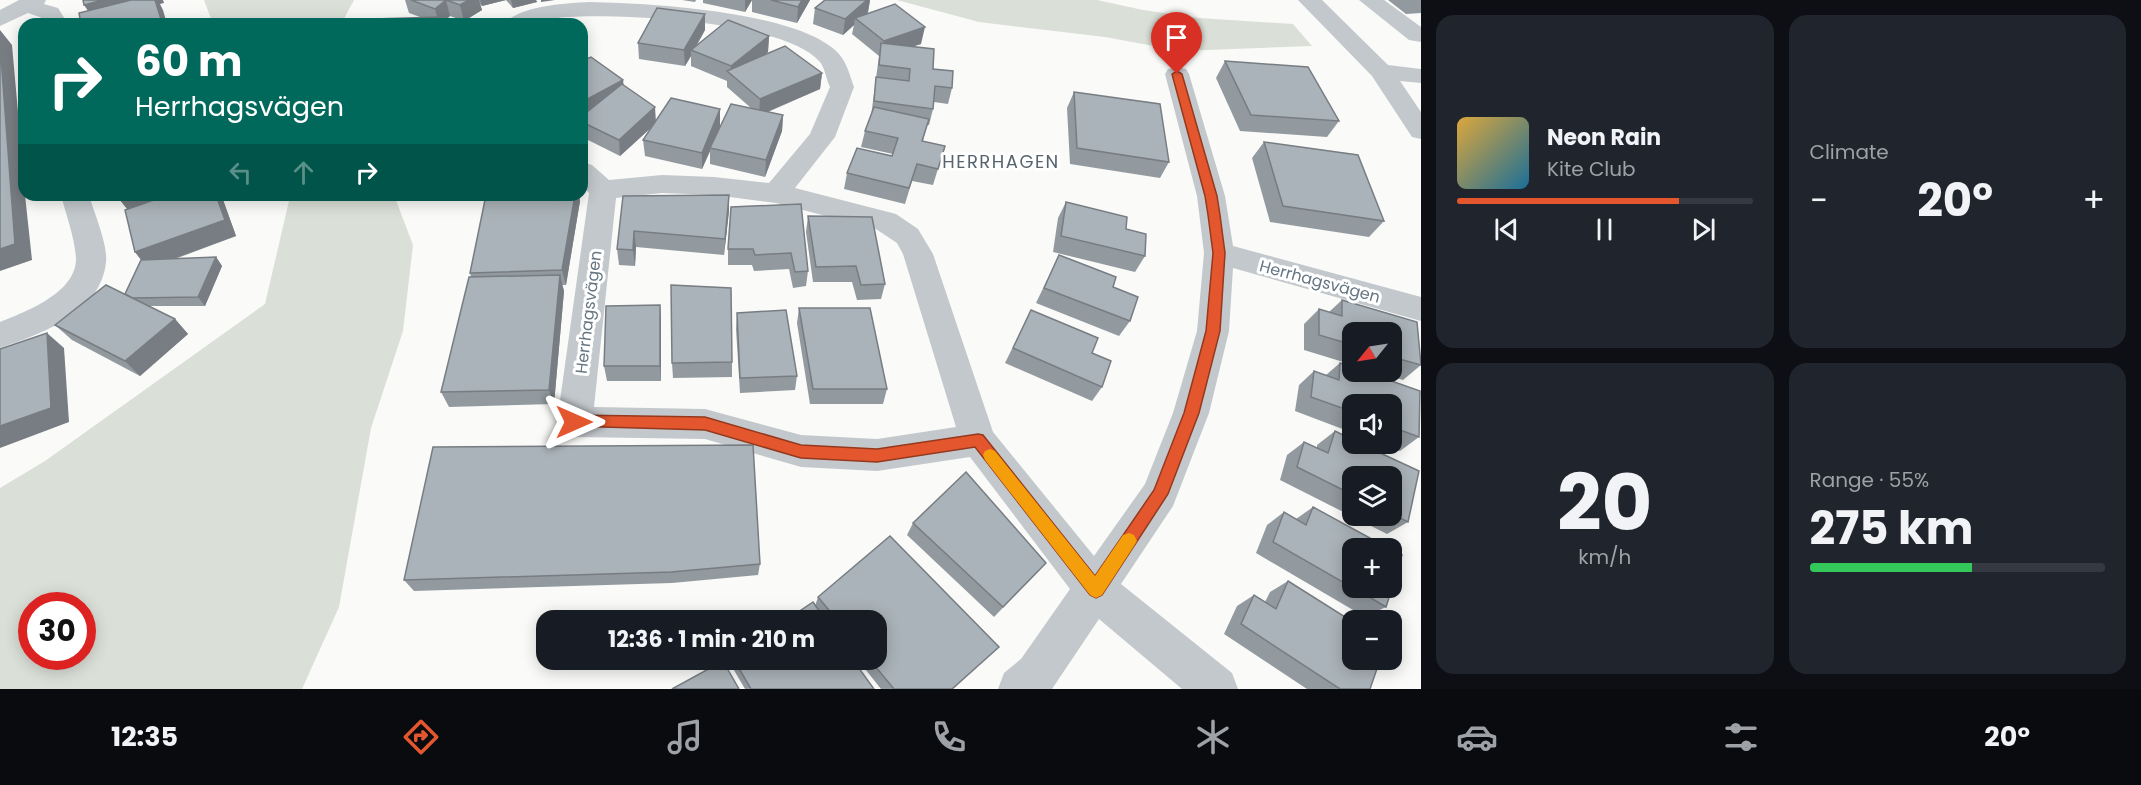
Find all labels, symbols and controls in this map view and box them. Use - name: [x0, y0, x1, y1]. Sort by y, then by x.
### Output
- pin: [1151, 12, 1202, 74]
- icon: arrive: [1160, 21, 1193, 54]
- text: 60 m: [135, 32, 243, 91]
- icon: right: [36, 42, 114, 120]
- text: Herrhagsvägen: [135, 88, 344, 125]
- text: Neon Rain: [1547, 122, 1661, 153]
- text: Climate: [1810, 138, 1889, 166]
- district label: HERRHAGEN: [942, 149, 1060, 174]
- text: Kite Club: [1547, 155, 1636, 183]
- icon: left: [224, 156, 257, 189]
- icon: ahead: [287, 156, 320, 189]
- icon: right: [350, 156, 383, 189]
- text: 20°: [1917, 169, 1993, 232]
- text: −: [1810, 177, 1828, 224]
- text: +: [2082, 177, 2105, 224]
- icon: previous: [1490, 213, 1523, 246]
- icon: pause: [1588, 213, 1621, 246]
- icon: next: [1687, 213, 1720, 246]
- street label: Herrhagsvägen: [570, 249, 607, 375]
- street label: Herrhagsvägen: [1257, 254, 1383, 309]
- north arrow: [1342, 322, 1402, 382]
- map controls: [1342, 322, 1402, 670]
- position arrow: [542, 390, 606, 454]
- button: sound: [1342, 394, 1402, 454]
- text: 20: [1557, 448, 1652, 557]
- button: layers: [1342, 466, 1402, 526]
- text: Range · 55%: [1810, 466, 1929, 494]
- text: 275 km: [1810, 497, 1974, 560]
- button: +: [1342, 538, 1402, 598]
- text: km/h: [1578, 543, 1631, 571]
- speed limit sign: 30: [18, 592, 96, 670]
- button: −: [1342, 610, 1402, 670]
- text: 12:36 · 1 min · 210 m: [608, 624, 815, 655]
- icon: directions: [400, 716, 442, 758]
- icon: music: [664, 716, 706, 758]
- icon: phone: [928, 716, 970, 758]
- icon: climate: [1192, 716, 1234, 758]
- icon: car: [1456, 716, 1498, 758]
- icon: filters: [1720, 716, 1762, 758]
- text: 12:35: [111, 718, 178, 755]
- text: 20°: [1984, 718, 2030, 755]

